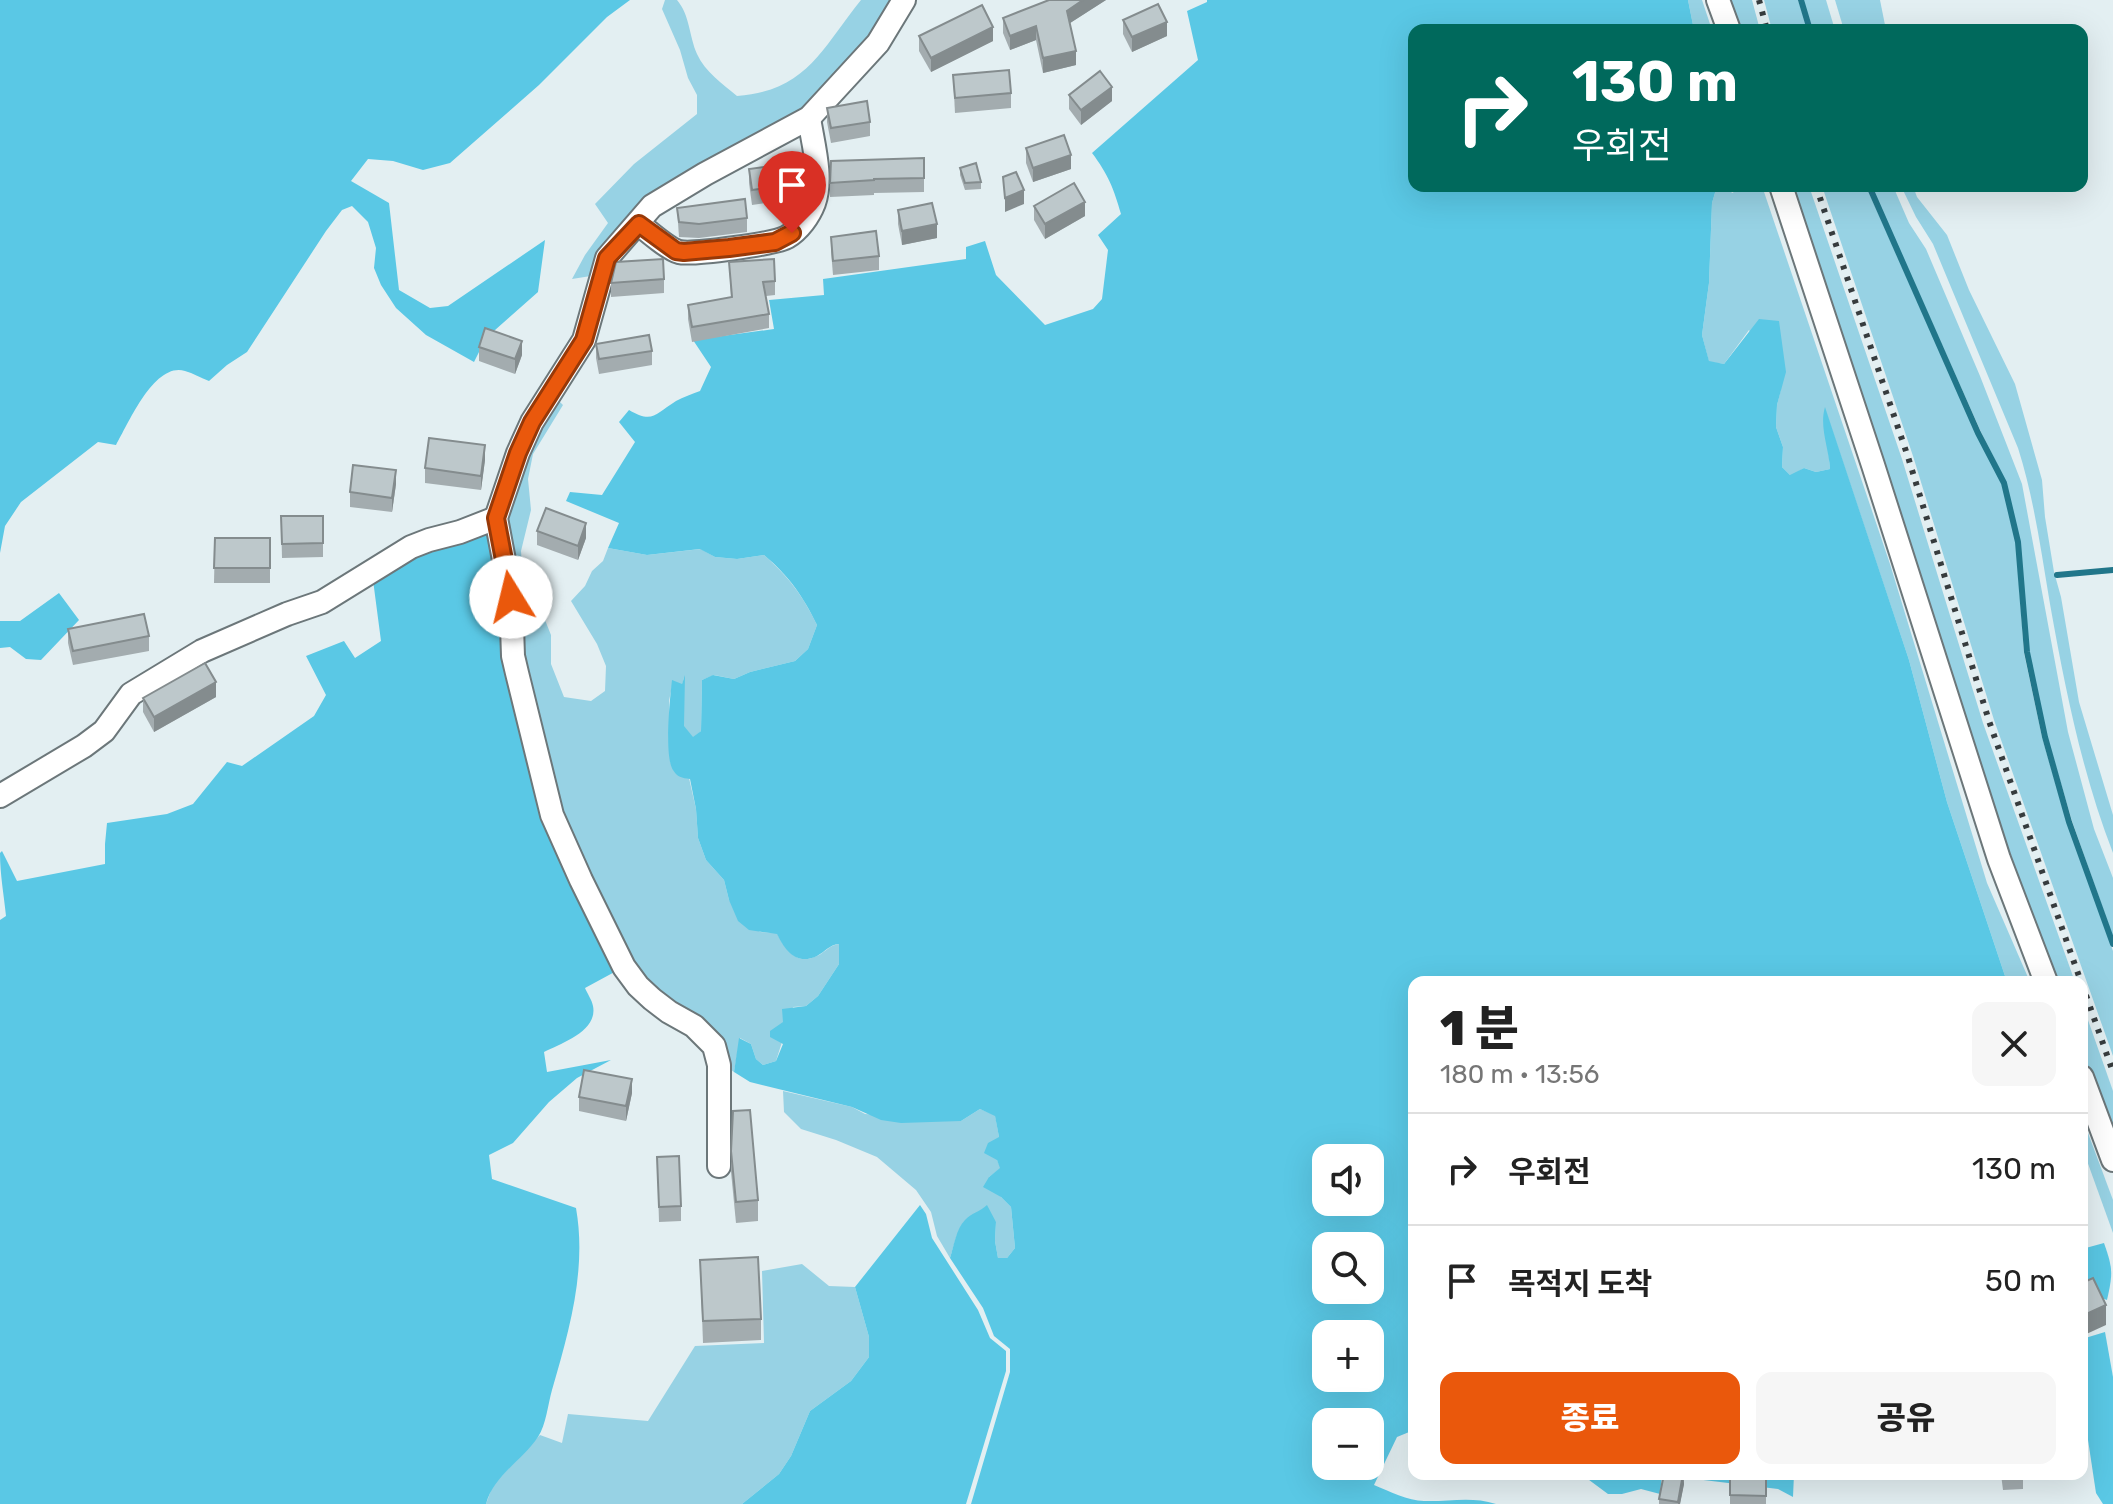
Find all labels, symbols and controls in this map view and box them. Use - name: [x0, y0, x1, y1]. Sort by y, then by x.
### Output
- text: 130 m: [1572, 49, 1738, 115]
- icon: right: [1440, 56, 1544, 160]
- text: 우회전: [1572, 124, 1671, 167]
- pin: [758, 151, 826, 233]
- icon: arrive: [770, 163, 814, 207]
- position arrow: [469, 555, 553, 639]
- text: 1 분: [1440, 1000, 1519, 1057]
- button: close: [1972, 1002, 2056, 1086]
- text: 180 m · 13:56: [1440, 1059, 1600, 1090]
- map controls: [1312, 1144, 1384, 1480]
- button: sound: [1312, 1144, 1384, 1216]
- icon: right: [1440, 1147, 1484, 1191]
- text: 130 m: [1972, 1151, 2056, 1187]
- text: 우회전: [1508, 1154, 1591, 1190]
- button: search: [1312, 1232, 1384, 1304]
- icon: arrive: [1440, 1259, 1484, 1303]
- text: 50 m: [1985, 1263, 2056, 1299]
- text: 목적지 도착: [1508, 1266, 1652, 1302]
- button: +: [1312, 1320, 1384, 1392]
- button: 종료: [1440, 1372, 1740, 1464]
- button: 공유: [1756, 1372, 2056, 1464]
- button: −: [1312, 1408, 1384, 1480]

